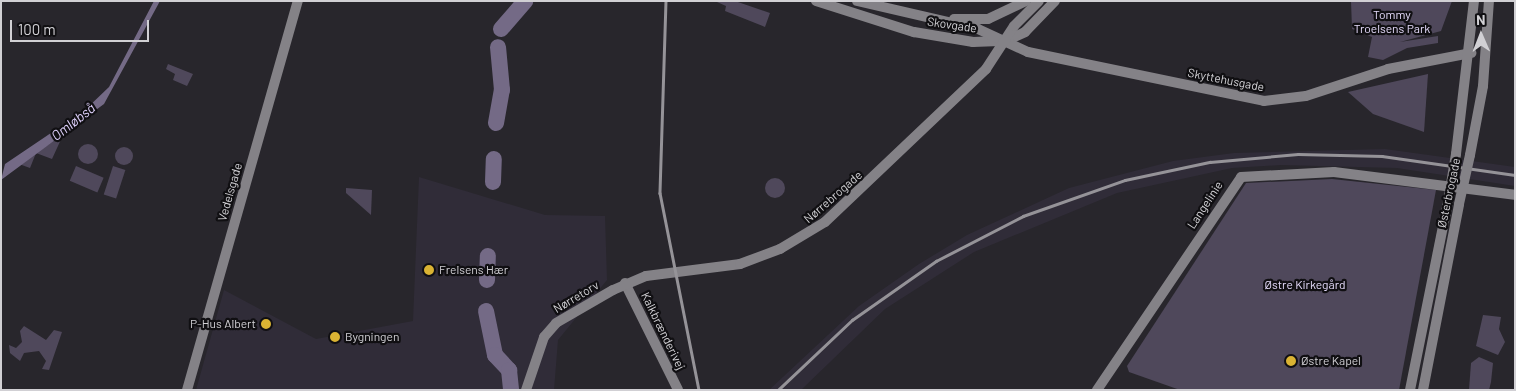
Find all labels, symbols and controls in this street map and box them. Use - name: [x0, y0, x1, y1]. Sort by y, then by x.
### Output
- park label: Tommy Troelsens Park: [1354, 8, 1430, 36]
- scale bar: [12, 10, 151, 42]
- north arrow: [1456, 10, 1506, 60]
- text: N: [1476, 11, 1486, 28]
- street label: Skovgade: [926, 14, 978, 36]
- text: 100 m: [18, 20, 56, 38]
- street label: Skyttehusgade: [1187, 66, 1265, 94]
- water label: Omløbså: [48, 100, 98, 144]
- street label: Østerbrogade: [1435, 157, 1463, 229]
- street label: Vedelsgade: [215, 161, 245, 223]
- street label: Nørrebrogade: [801, 168, 865, 226]
- street label: Langelinie: [1184, 178, 1226, 232]
- place label: Frelsens Hær: [439, 263, 508, 277]
- marker: Frelsens Hær: [423, 264, 435, 276]
- street label: Nørretorv: [551, 278, 601, 316]
- park label: Østre Kirkegård: [1264, 278, 1346, 292]
- street label: Kalkbrænderivej: [638, 290, 688, 372]
- place label: P-Hus Albert: [190, 317, 256, 331]
- marker: P-Hus Albert: [260, 318, 272, 330]
- place label: Bygningen: [345, 330, 399, 344]
- marker: Bygningen: [329, 331, 341, 343]
- place label: Østre Kapel: [1301, 354, 1361, 368]
- marker: Østre Kapel: [1285, 355, 1297, 367]

